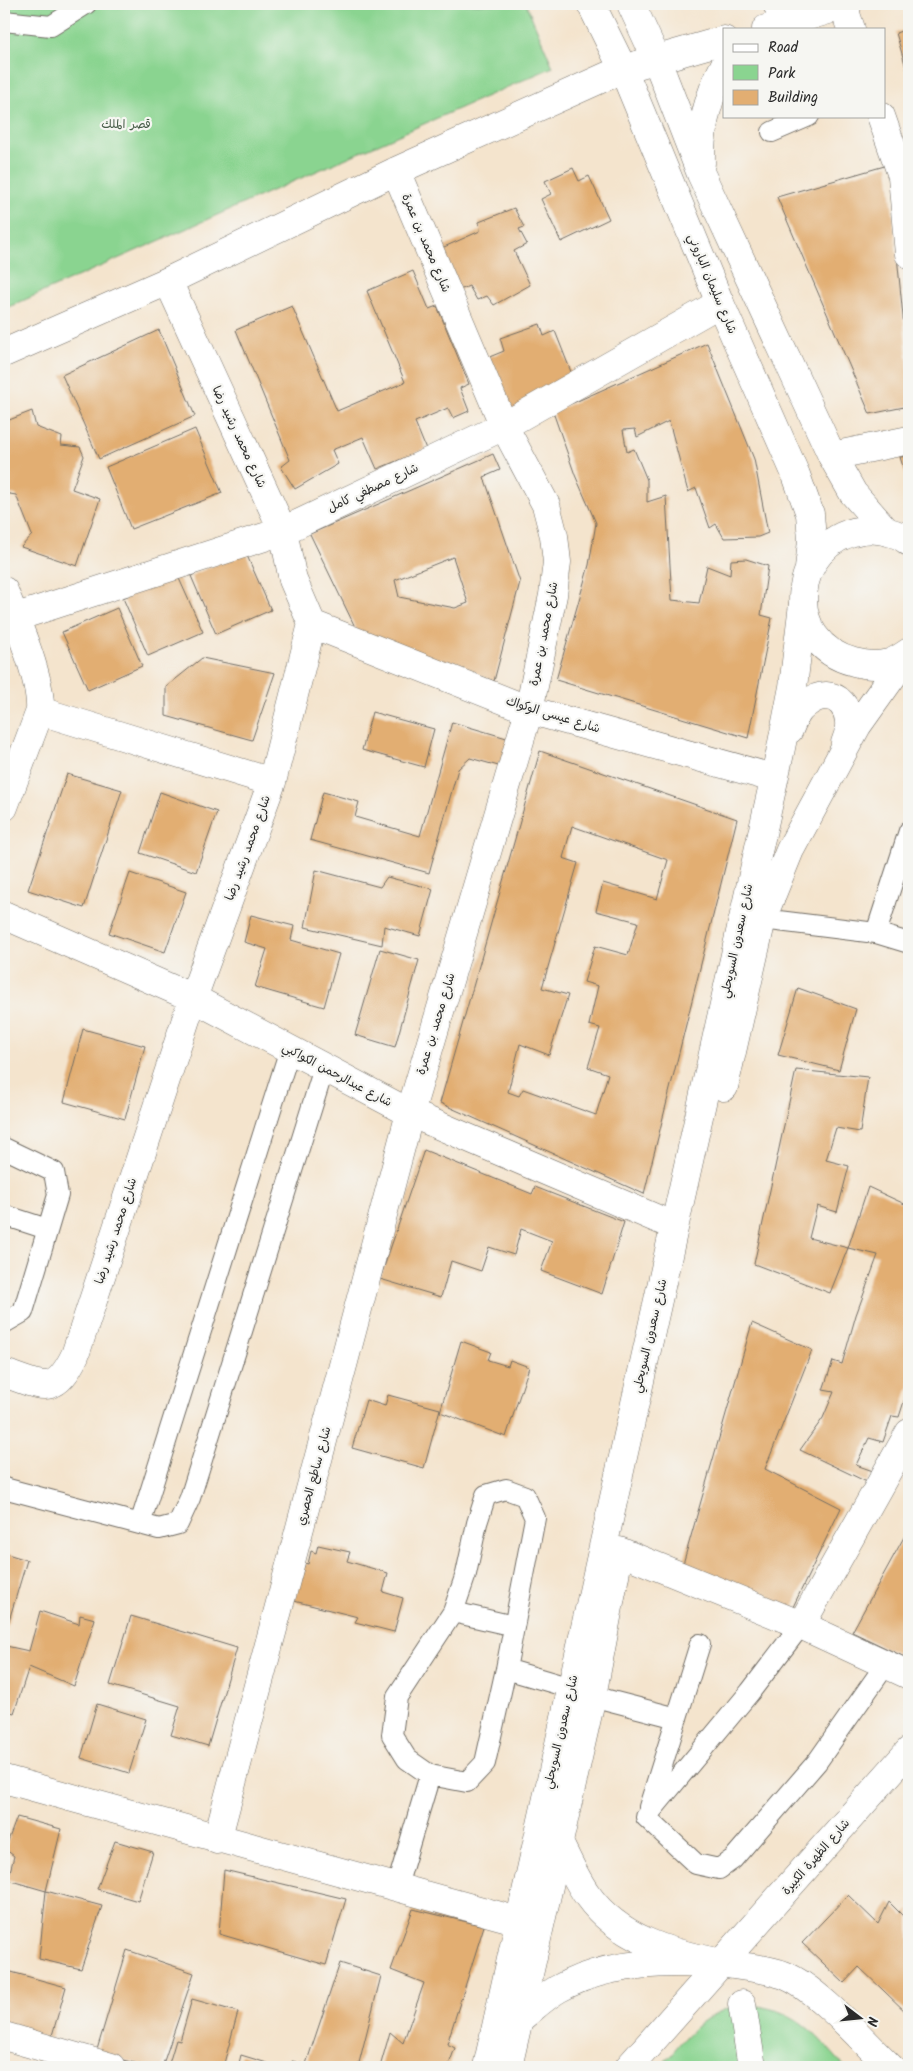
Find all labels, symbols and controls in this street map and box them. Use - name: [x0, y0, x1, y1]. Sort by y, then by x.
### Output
- legend: [723, 28, 886, 118]
- text: Road: [768, 36, 799, 60]
- text: Park: [768, 62, 796, 86]
- text: Building: [768, 86, 818, 110]
- park label: قصر الملك: [101, 115, 151, 134]
- street label: شارع محمد بن عمرة: [397, 191, 455, 295]
- street label: شارع سليمان الباروني: [681, 231, 742, 337]
- street label: شارع محمد رشيد رضا: [207, 383, 271, 491]
- street label: شارع مصطفي كامل: [324, 459, 422, 518]
- street label: شارع محمد بن عمرة: [525, 580, 563, 688]
- street label: شارع عيسى الوكواك: [503, 692, 603, 738]
- street label: شارع محمد رشيد رضا: [220, 793, 276, 903]
- street label: شارع سعدون السويحلي: [716, 882, 759, 1000]
- street label: شارع محمد بن عمرة: [411, 971, 461, 1077]
- street label: شارع عبدالرحمن الكواكبي: [278, 1038, 395, 1113]
- street label: شارع محمد رشيد رضا: [90, 1175, 142, 1287]
- street label: شارع سعدون السويحلي: [628, 1277, 673, 1395]
- street label: شارع ساطع الحصري: [292, 1424, 336, 1528]
- street label: شارع سعدون السويحلي: [539, 1673, 584, 1791]
- street label: شارع الظهرة الكبيرة: [777, 1815, 855, 1899]
- north arrow: [836, 1994, 886, 2044]
- text: N: [860, 2014, 883, 2029]

